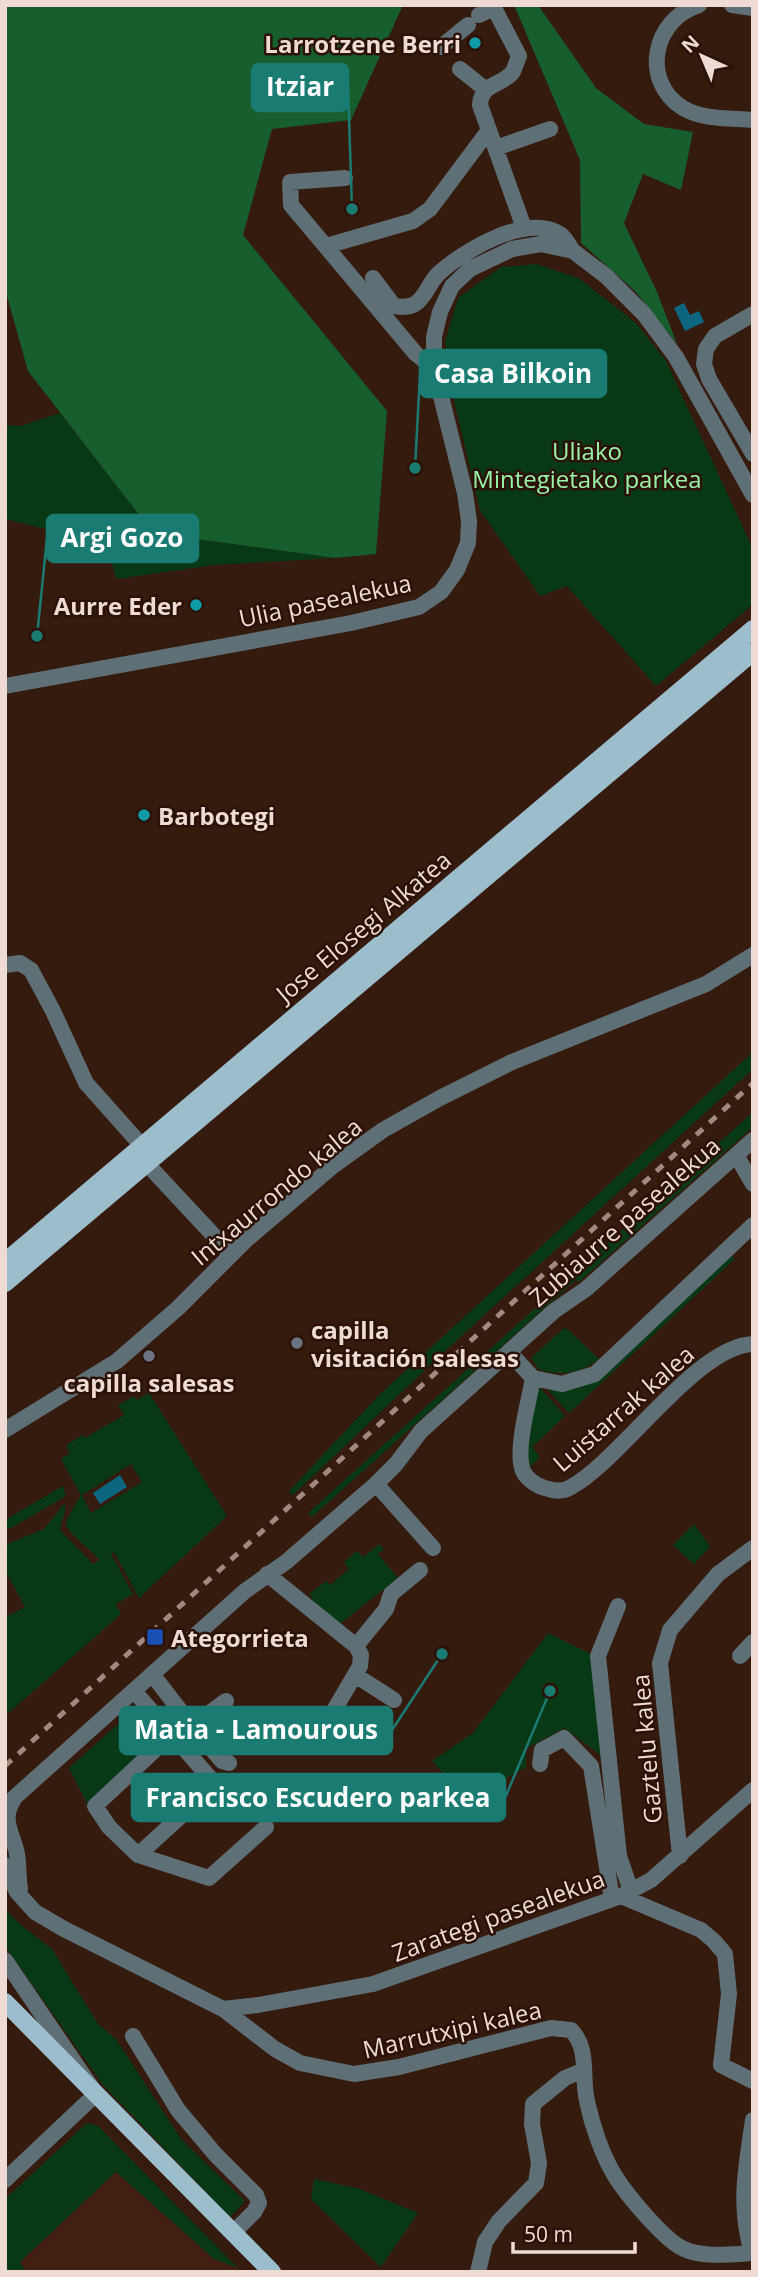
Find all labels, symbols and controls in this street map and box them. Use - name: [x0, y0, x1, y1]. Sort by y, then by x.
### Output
- north arrow: [667, 21, 737, 91]
- place label: Larrotzene Berri: [264, 27, 461, 60]
- text: N: [676, 29, 705, 58]
- marker: Larrotzene Berri: [467, 35, 483, 51]
- callout: Itziar: [252, 64, 348, 111]
- text: Itziar: [266, 68, 334, 104]
- callout: Casa Bilkoin: [420, 350, 606, 397]
- text: Casa Bilkoin: [434, 355, 592, 391]
- park label: Uliako Mintegietako parkea: [472, 434, 702, 495]
- callout: Argi Gozo: [47, 515, 198, 562]
- text: Argi Gozo: [61, 519, 183, 555]
- street label: Ulia pasealekua: [236, 566, 414, 634]
- place label: Aurre Eder: [54, 589, 182, 622]
- marker: Aurre Eder: [188, 597, 204, 613]
- place label: Barbotegi: [158, 799, 275, 832]
- marker: Barbotegi: [136, 807, 152, 823]
- street label: Jose Elosegi Alkatea: [267, 843, 457, 1010]
- street label: Intxaurrondo kalea: [184, 1110, 368, 1272]
- street label: Zubiaurre pasealekua: [521, 1129, 727, 1313]
- place label: capilla visitación salesas: [311, 1313, 519, 1374]
- marker: capilla visitación salesas: [289, 1335, 305, 1351]
- street label: Luistarrak kalea: [545, 1337, 701, 1479]
- marker: capilla salesas: [141, 1348, 157, 1364]
- place label: capilla salesas: [63, 1366, 235, 1399]
- place label: Ategorrieta: [171, 1621, 309, 1654]
- marker: Ategorrieta: [145, 1627, 165, 1647]
- street label: Gaztelu kalea: [623, 1673, 669, 1825]
- callout: Matia - Lamourous: [120, 1707, 392, 1754]
- text: Matia - Lamourous: [134, 1711, 378, 1747]
- callout: Francisco Escudero parkea: [132, 1774, 505, 1821]
- text: Francisco Escudero parkea: [146, 1779, 490, 1815]
- street label: Zarategi pasealekua: [387, 1861, 609, 1969]
- street label: Marrutxipi kalea: [360, 1992, 544, 2066]
- scale bar: [513, 2210, 636, 2254]
- text: 50 m: [524, 2220, 573, 2248]

